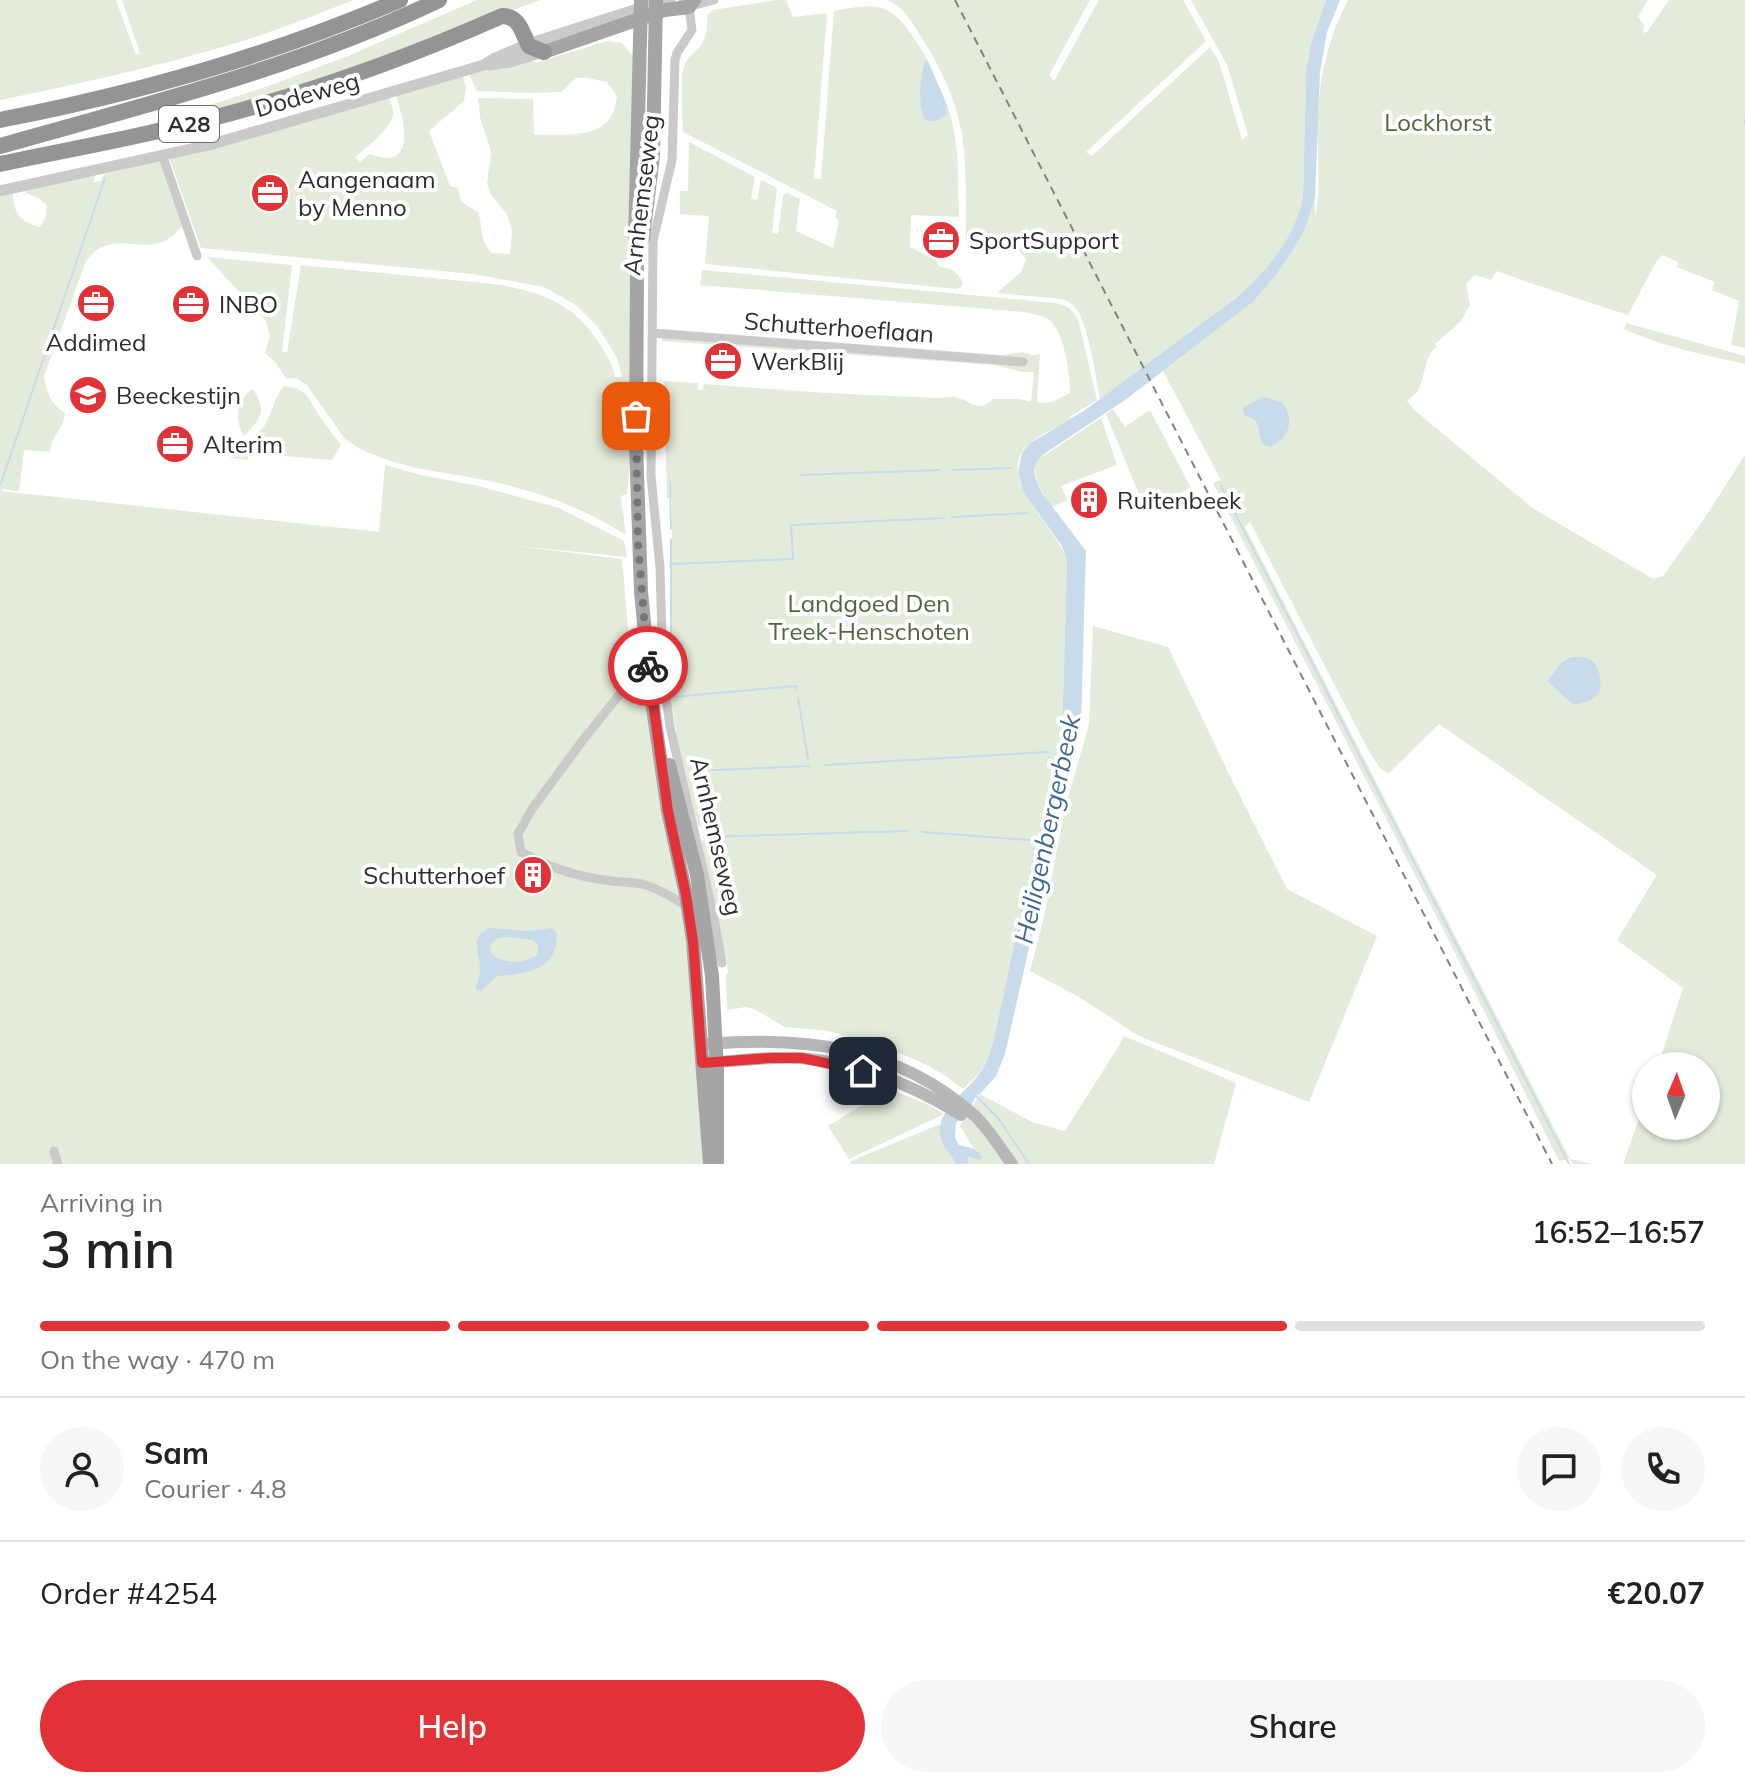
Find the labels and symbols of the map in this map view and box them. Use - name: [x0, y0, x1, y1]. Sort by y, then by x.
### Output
- street label: Dodeweg: [251, 65, 363, 123]
- road number: A28: [159, 106, 219, 142]
- park label: Lockhorst: [1384, 107, 1492, 137]
- street label: Arnhemseweg: [616, 113, 666, 277]
- place label: Aangenaam by Menno: [298, 164, 436, 222]
- office icon: Aangenaam by Menno: [249, 172, 291, 214]
- office icon: SportSupport: [920, 219, 962, 261]
- place label: SportSupport: [969, 225, 1119, 255]
- office icon: Addimed: [75, 282, 117, 324]
- office icon: INBO: [170, 283, 212, 325]
- place label: INBO: [219, 289, 278, 319]
- street label: Schutterhoeflaan: [743, 305, 935, 349]
- place label: Addimed: [46, 327, 146, 357]
- office icon: WerkBlij: [702, 340, 744, 382]
- place label: WerkBlij: [751, 346, 844, 376]
- school or university icon: Beeckestijn: [67, 374, 109, 416]
- place label: Beeckestijn: [116, 380, 241, 410]
- pin: [602, 382, 670, 450]
- office icon: Alterim: [154, 423, 196, 465]
- place label: Alterim: [203, 429, 283, 459]
- building icon: Ruitenbeek: [1068, 479, 1110, 521]
- place label: Ruitenbeek: [1117, 485, 1242, 515]
- park label: Landgoed Den Treek-Henschoten: [768, 588, 970, 646]
- courier: [608, 626, 688, 706]
- water label: Heiligenbergerbeek: [1007, 711, 1088, 947]
- street label: Arnhemseweg: [684, 754, 750, 918]
- building icon: Schutterhoef: [512, 854, 554, 896]
- place label: Schutterhoef: [363, 860, 506, 890]
- pin: [829, 1037, 897, 1105]
- north arrow: [1632, 1052, 1720, 1140]

